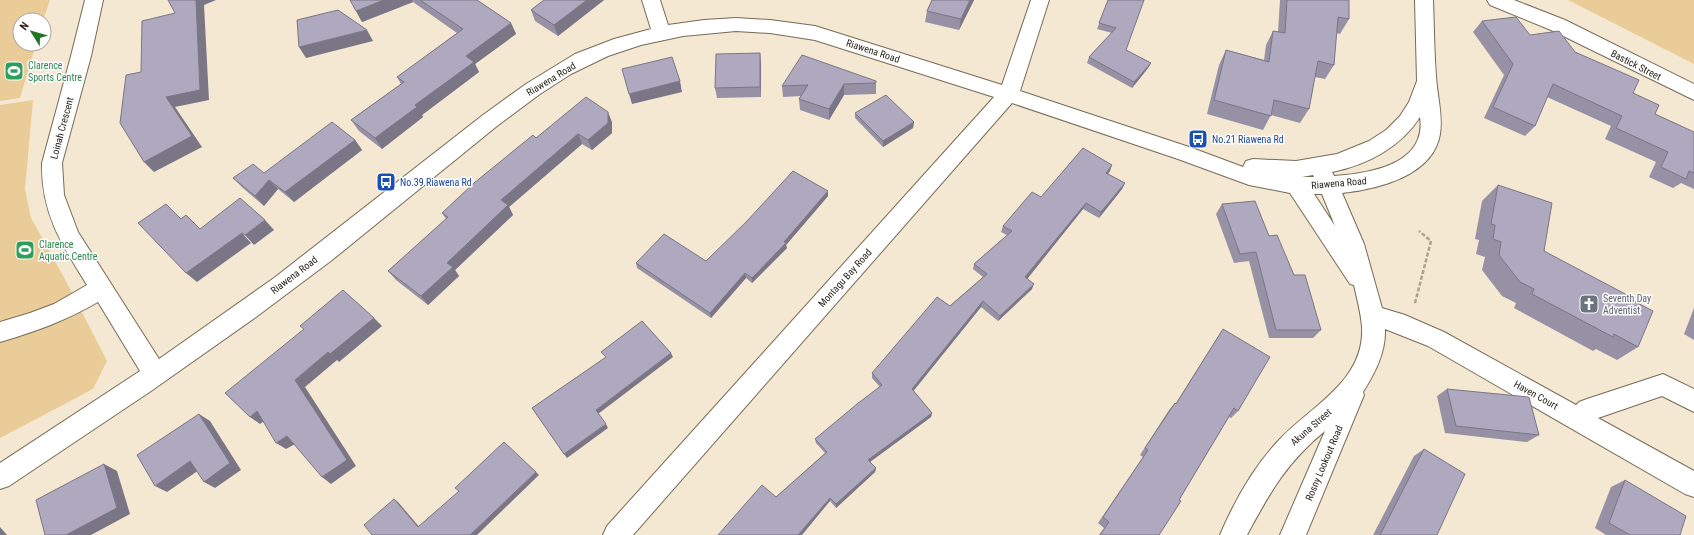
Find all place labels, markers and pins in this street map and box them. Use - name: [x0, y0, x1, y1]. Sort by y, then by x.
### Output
- sports icon: Clarence Sports Centre: [3, 60, 25, 82]
- place label: Clarence Sports Centre: [28, 60, 82, 83]
- bus stop icon: No.21 Riawena Rd: [1187, 128, 1209, 150]
- place label: No.21 Riawena Rd: [1212, 134, 1284, 145]
- bus stop icon: No.39 Riawena Rd: [375, 171, 397, 193]
- place label: No.39 Riawena Rd: [400, 177, 472, 188]
- sports icon: Clarence Aquatic Centre: [14, 239, 36, 261]
- place label: Clarence Aquatic Centre: [39, 239, 98, 262]
- church icon: Seventh Day Adventist: [1578, 293, 1600, 315]
- place label: Seventh Day Adventist: [1603, 293, 1651, 316]

